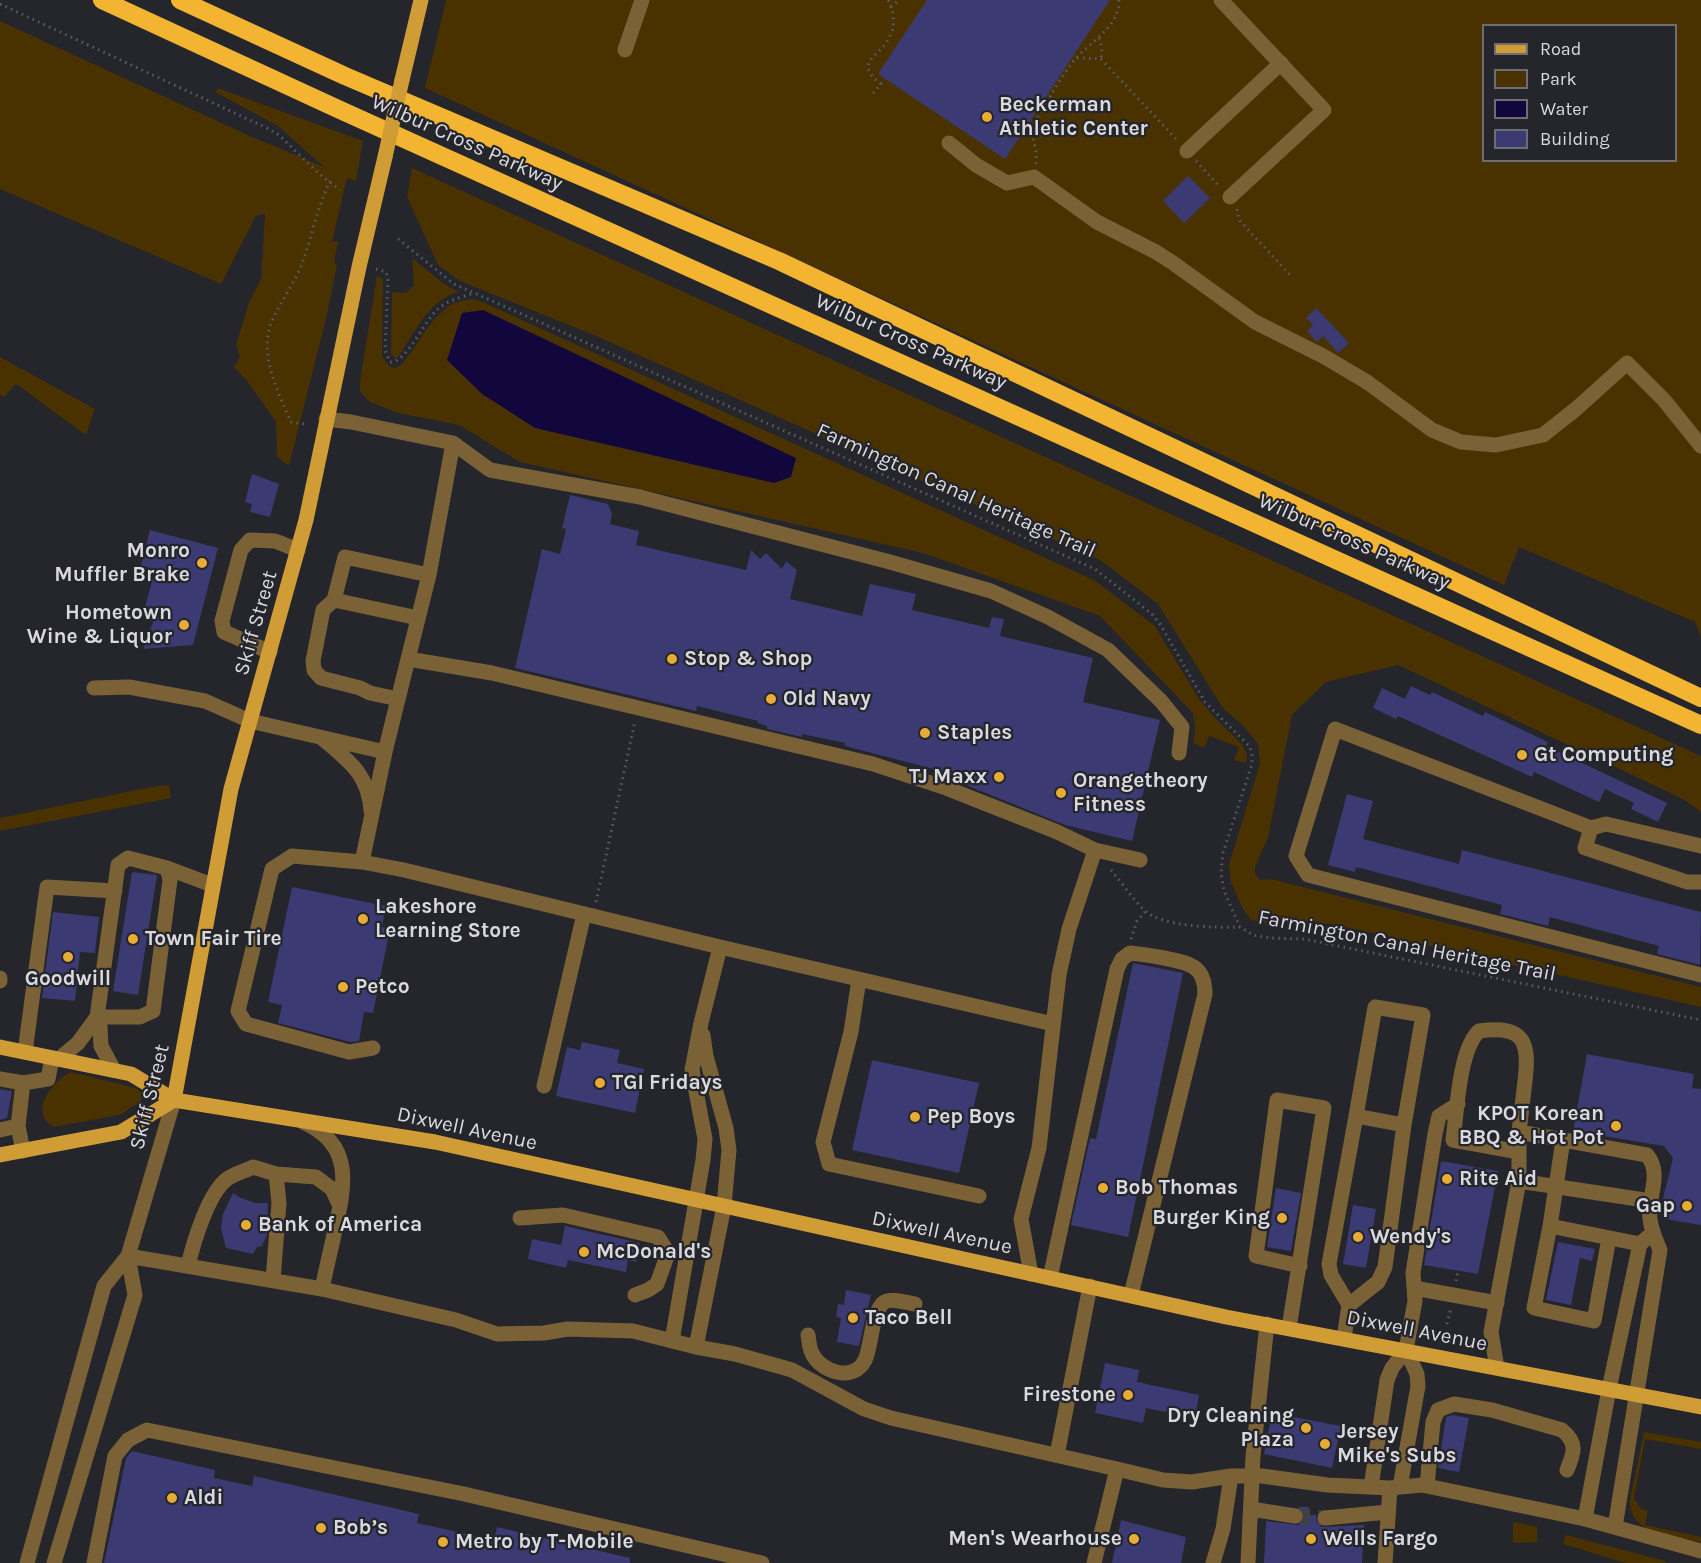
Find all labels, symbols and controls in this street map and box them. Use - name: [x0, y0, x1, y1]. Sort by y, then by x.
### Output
- legend: [1482, 24, 1677, 162]
- text: Road: [1540, 38, 1581, 60]
- text: Park: [1540, 68, 1577, 90]
- street label: Wilbur Cross Parkway: [367, 89, 567, 197]
- place label: Beckerman Athletic Center: [999, 92, 1148, 142]
- text: Water: [1540, 98, 1588, 120]
- marker: Beckerman Athletic Center: [980, 110, 994, 124]
- text: Building: [1540, 128, 1610, 150]
- street label: Wilbur Cross Parkway: [811, 288, 1011, 396]
- street label: Farmington Canal Heritage Trail: [813, 418, 1099, 564]
- street label: Wilbur Cross Parkway: [1254, 488, 1454, 596]
- place label: Monro Muffler Brake: [54, 538, 190, 588]
- marker: Monro Muffler Brake: [195, 556, 209, 570]
- street label: Skiff Street: [229, 568, 283, 678]
- place label: Hometown Wine & Liquor: [27, 600, 172, 650]
- marker: Hometown Wine & Liquor: [177, 618, 191, 632]
- place label: Stop & Shop: [684, 646, 812, 672]
- marker: Stop & Shop: [665, 652, 679, 666]
- place label: Old Navy: [783, 686, 871, 712]
- marker: Old Navy: [764, 692, 778, 706]
- place label: Staples: [937, 720, 1012, 746]
- marker: Staples: [918, 726, 932, 740]
- place label: Gt Computing: [1534, 742, 1673, 768]
- marker: Gt Computing: [1515, 748, 1529, 762]
- place label: TJ Maxx: [909, 764, 987, 790]
- place label: Orangetheory Fitness: [1073, 768, 1207, 818]
- marker: TJ Maxx: [992, 770, 1006, 784]
- marker: Orangetheory Fitness: [1054, 786, 1068, 800]
- place label: Lakeshore Learning Store: [375, 894, 521, 944]
- street label: Farmington Canal Heritage Trail: [1256, 905, 1558, 987]
- marker: Lakeshore Learning Store: [356, 912, 370, 926]
- place label: Town Fair Tire: [145, 926, 282, 952]
- marker: Town Fair Tire: [126, 932, 140, 946]
- marker: Goodwill: [61, 950, 75, 964]
- place label: Goodwill: [25, 966, 111, 992]
- place label: Petco: [355, 974, 410, 1000]
- marker: Petco: [336, 980, 350, 994]
- street label: Skiff Street: [125, 1042, 175, 1152]
- place label: TGI Fridays: [612, 1070, 723, 1096]
- marker: TGI Fridays: [593, 1076, 607, 1090]
- place label: KPOT Korean BBQ & Hot Pot: [1459, 1101, 1604, 1151]
- street label: Dixwell Avenue: [395, 1102, 539, 1156]
- place label: Pep Boys: [927, 1104, 1016, 1130]
- marker: Pep Boys: [908, 1110, 922, 1124]
- marker: KPOT Korean BBQ & Hot Pot: [1609, 1119, 1623, 1133]
- place label: Rite Aid: [1459, 1166, 1537, 1192]
- marker: Rite Aid: [1440, 1172, 1454, 1186]
- place label: Bob Thomas: [1115, 1175, 1238, 1201]
- marker: Bob Thomas: [1096, 1181, 1110, 1195]
- place label: Gap: [1636, 1193, 1675, 1219]
- marker: Gap: [1680, 1199, 1694, 1213]
- place label: Burger King: [1152, 1205, 1270, 1231]
- street label: Dixwell Avenue: [870, 1206, 1014, 1260]
- marker: Burger King: [1275, 1211, 1289, 1225]
- place label: Bank of America: [258, 1212, 422, 1238]
- marker: Bank of America: [239, 1218, 253, 1232]
- place label: Wendy's: [1370, 1224, 1452, 1250]
- marker: Wendy's: [1351, 1230, 1365, 1244]
- place label: McDonald's: [596, 1239, 711, 1265]
- marker: McDonald's: [577, 1245, 591, 1259]
- place label: Taco Bell: [865, 1305, 952, 1331]
- street label: Dixwell Avenue: [1345, 1305, 1489, 1357]
- marker: Taco Bell: [846, 1311, 860, 1325]
- place label: Firestone: [1023, 1382, 1116, 1408]
- marker: Firestone: [1121, 1388, 1135, 1402]
- place label: Dry Cleaning Plaza: [1167, 1403, 1294, 1453]
- place label: Jersey Mike's Subs: [1337, 1419, 1456, 1469]
- marker: Dry Cleaning Plaza: [1299, 1421, 1313, 1435]
- marker: Jersey Mike's Subs: [1318, 1437, 1332, 1451]
- place label: Aldi: [184, 1485, 223, 1511]
- marker: Aldi: [165, 1491, 179, 1505]
- place label: Bob’s: [333, 1515, 388, 1541]
- marker: Bob’s: [314, 1521, 328, 1535]
- place label: Men's Wearhouse: [948, 1526, 1122, 1552]
- place label: Wells Fargo: [1323, 1526, 1438, 1552]
- place label: Metro by T-Mobile: [455, 1529, 634, 1555]
- marker: Men's Wearhouse: [1127, 1532, 1141, 1546]
- marker: Wells Fargo: [1304, 1532, 1318, 1546]
- marker: Metro by T-Mobile: [436, 1535, 450, 1549]

